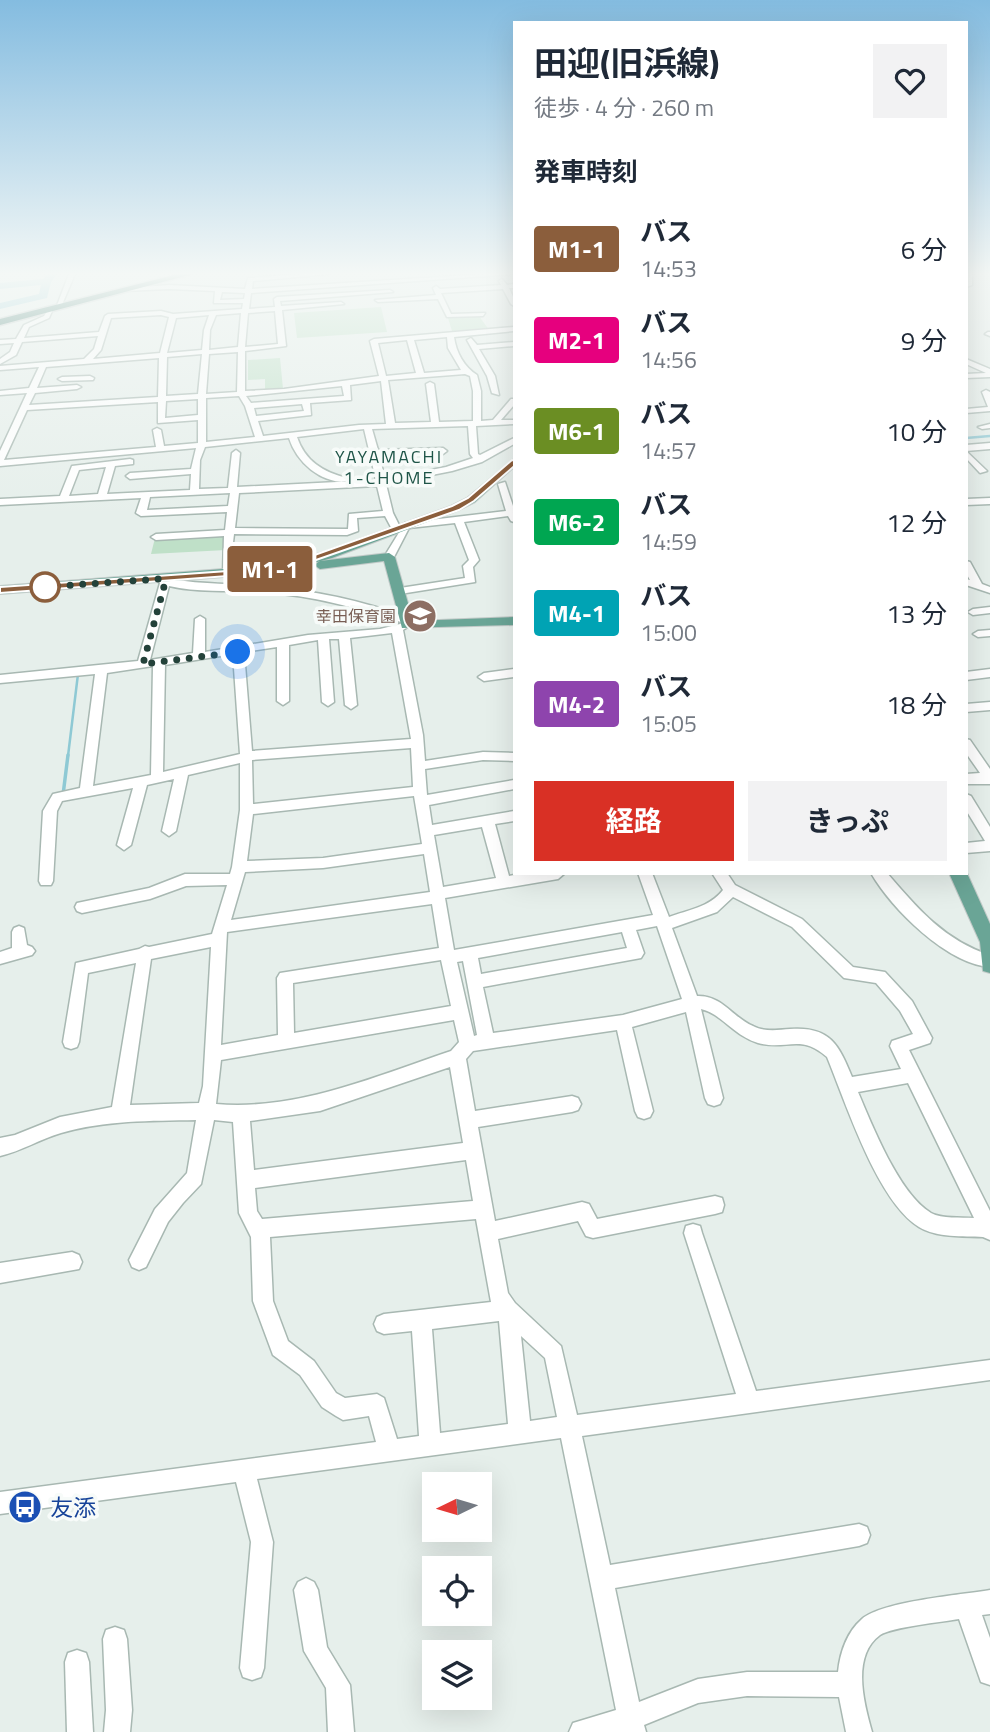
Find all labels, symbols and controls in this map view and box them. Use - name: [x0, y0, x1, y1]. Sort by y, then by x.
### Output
- text: 田迎(旧浜線): [534, 38, 719, 88]
- button: heart: [873, 44, 947, 118]
- text: 徒歩 · 4 分 · 260 m: [534, 90, 714, 125]
- text: 発車時刻: [534, 152, 638, 191]
- text: バス: [640, 212, 692, 251]
- text: 6 分: [901, 230, 947, 269]
- text: M1-1: [548, 231, 605, 267]
- text: 14:53: [640, 251, 697, 286]
- text: バス: [640, 303, 692, 342]
- text: 9 分: [901, 321, 947, 360]
- text: M2-1: [548, 322, 605, 358]
- text: 14:56: [640, 342, 697, 377]
- text: バス: [640, 394, 692, 433]
- text: 10 分: [886, 412, 947, 451]
- text: M6-1: [548, 413, 605, 449]
- text: 14:57: [640, 433, 697, 468]
- district label: YAYAMACHI 1-CHOME: [335, 443, 443, 491]
- text: バス: [640, 485, 692, 524]
- text: 12 分: [886, 503, 947, 542]
- text: M6-2: [548, 504, 605, 540]
- text: 14:59: [640, 524, 697, 559]
- line badge: M1-1: [221, 546, 319, 592]
- text: M1-1: [241, 551, 299, 587]
- unlabelled marker: [30, 572, 60, 602]
- text: バス: [640, 576, 692, 615]
- text: 13 分: [886, 594, 947, 633]
- text: M4-1: [548, 595, 605, 631]
- school or university icon: 幸田保育園: [401, 597, 439, 635]
- place label: 幸田保育園: [316, 604, 396, 628]
- text: 15:00: [640, 615, 697, 650]
- your location: [220, 634, 255, 669]
- text: バス: [640, 667, 692, 706]
- text: 18 分: [886, 685, 947, 724]
- text: M4-2: [548, 686, 605, 722]
- text: 15:05: [640, 706, 697, 741]
- button: 経路: [534, 781, 734, 861]
- button: きっぷ: [748, 781, 947, 861]
- north arrow: [422, 1472, 492, 1542]
- map controls: [422, 1472, 492, 1710]
- bus stop icon: 友添: [6, 1488, 44, 1526]
- place label: 友添: [50, 1490, 96, 1525]
- button: locate: [422, 1556, 492, 1626]
- button: layers: [422, 1640, 492, 1710]

